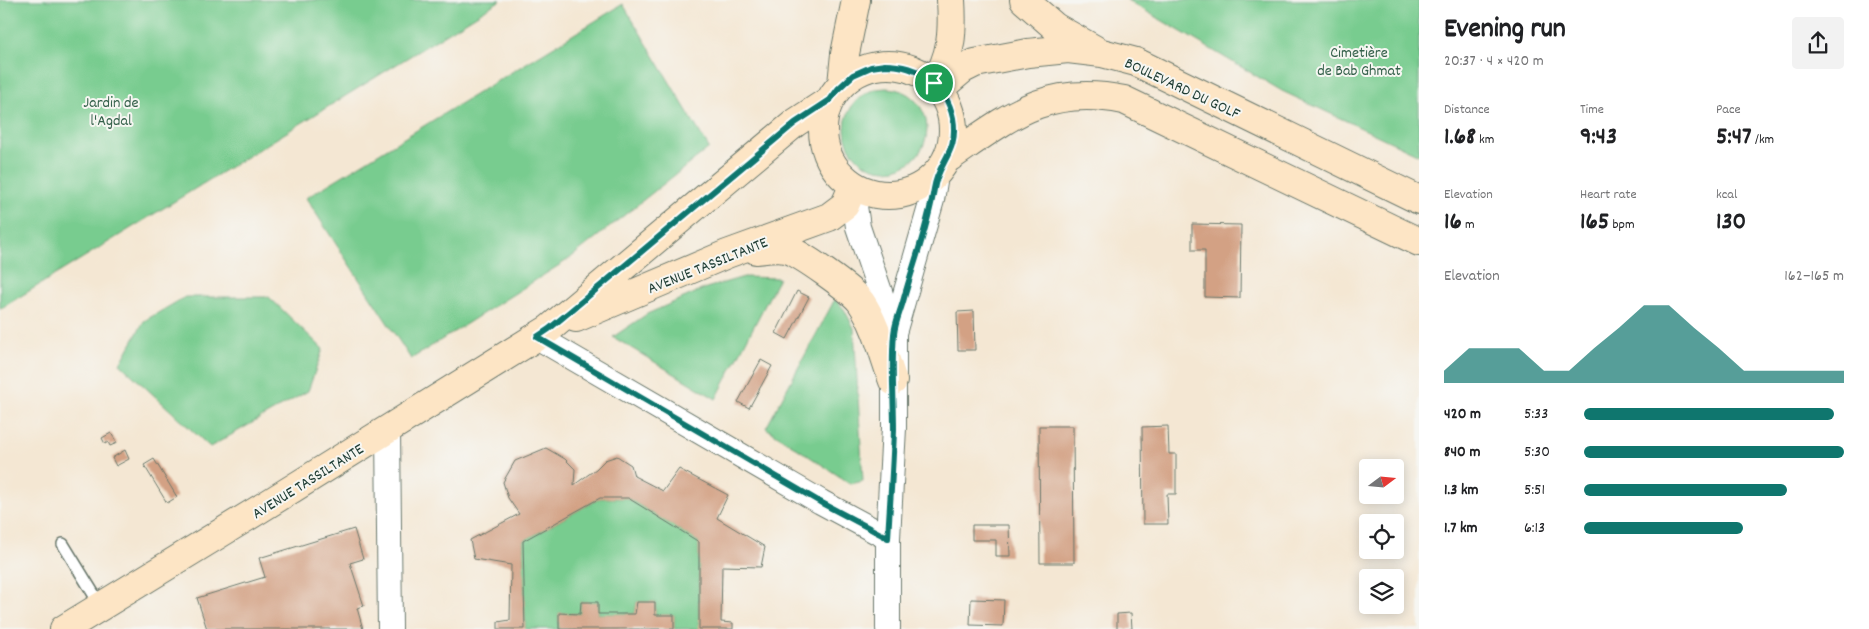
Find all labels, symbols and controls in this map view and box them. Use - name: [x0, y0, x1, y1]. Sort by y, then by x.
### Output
- text: Evening run: [1444, 11, 1566, 51]
- button: share: [1792, 17, 1844, 69]
- park label: Cimetière de Bab Ghmat: [1317, 42, 1401, 83]
- text: 20:37 · 4 × 420 m: [1444, 50, 1544, 73]
- street label: BOULEVARD DU GOLF: [1120, 52, 1243, 126]
- pin: [913, 62, 955, 104]
- icon: arrive: [920, 69, 948, 97]
- park label: Jardin de l'Agdal: [83, 92, 139, 133]
- text: Distance: [1444, 100, 1490, 120]
- text: Time: [1580, 100, 1604, 120]
- text: Pace: [1716, 100, 1741, 120]
- text: 1.68: [1444, 120, 1476, 156]
- text: 9:43: [1580, 120, 1617, 156]
- text: 5:47: [1716, 120, 1752, 156]
- text: km: [1476, 130, 1494, 150]
- text: /km: [1752, 130, 1774, 150]
- text: Elevation: [1444, 185, 1493, 205]
- text: Heart rate: [1580, 185, 1637, 205]
- text: kcal: [1716, 185, 1737, 205]
- text: 16: [1444, 205, 1462, 241]
- text: 165: [1580, 205, 1609, 241]
- text: 130: [1716, 205, 1746, 241]
- text: m: [1462, 215, 1475, 235]
- text: bpm: [1609, 215, 1635, 235]
- street label: AVENUE TASSILTANTE: [644, 231, 772, 301]
- text: Elevation: [1444, 265, 1500, 288]
- text: 162–165 m: [1784, 265, 1844, 288]
- text: 420 m: [1444, 403, 1481, 426]
- text: 5:33: [1524, 403, 1548, 426]
- street label: AVENUE TASSILTANTE: [248, 438, 369, 526]
- text: 840 m: [1444, 441, 1480, 464]
- text: 5:30: [1524, 441, 1550, 464]
- north arrow: [1359, 459, 1404, 504]
- map controls: [1359, 459, 1404, 614]
- text: 1.3 km: [1444, 479, 1478, 502]
- text: 5:51: [1524, 479, 1545, 502]
- button: locate: [1359, 514, 1404, 559]
- text: 1.7 km: [1444, 517, 1478, 540]
- text: 6:13: [1524, 517, 1545, 540]
- button: layers: [1359, 569, 1404, 614]

